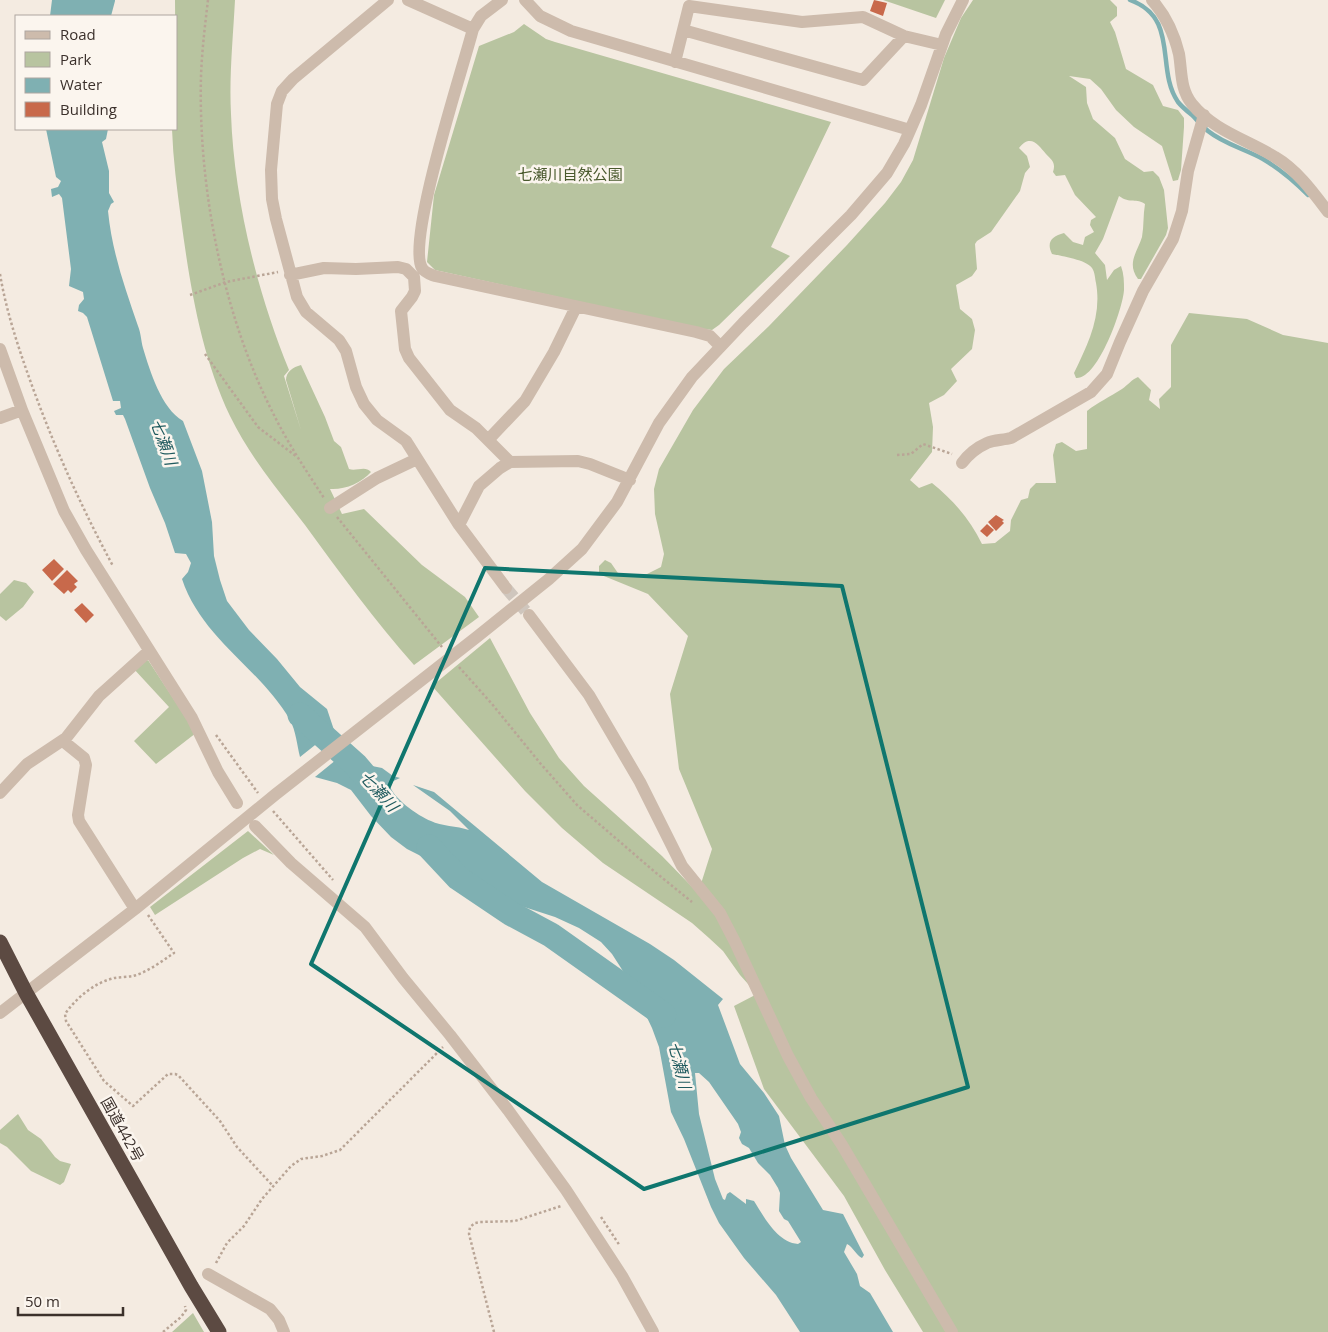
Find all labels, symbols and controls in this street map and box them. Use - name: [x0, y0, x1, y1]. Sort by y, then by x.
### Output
- legend: [15, 15, 178, 130]
- text: Road: [60, 24, 96, 44]
- text: Park: [60, 49, 91, 69]
- text: Water: [60, 74, 102, 94]
- text: Building: [60, 99, 117, 119]
- park label: 七瀬川自然公園: [517, 164, 623, 184]
- water label: 七瀬川: [145, 416, 183, 470]
- water label: 七瀬川: [355, 766, 405, 818]
- water label: 七瀬川: [664, 1039, 697, 1093]
- street label: 国道442号: [97, 1093, 149, 1165]
- scale bar: [18, 1284, 122, 1316]
- text: 50 m: [25, 1291, 60, 1311]

